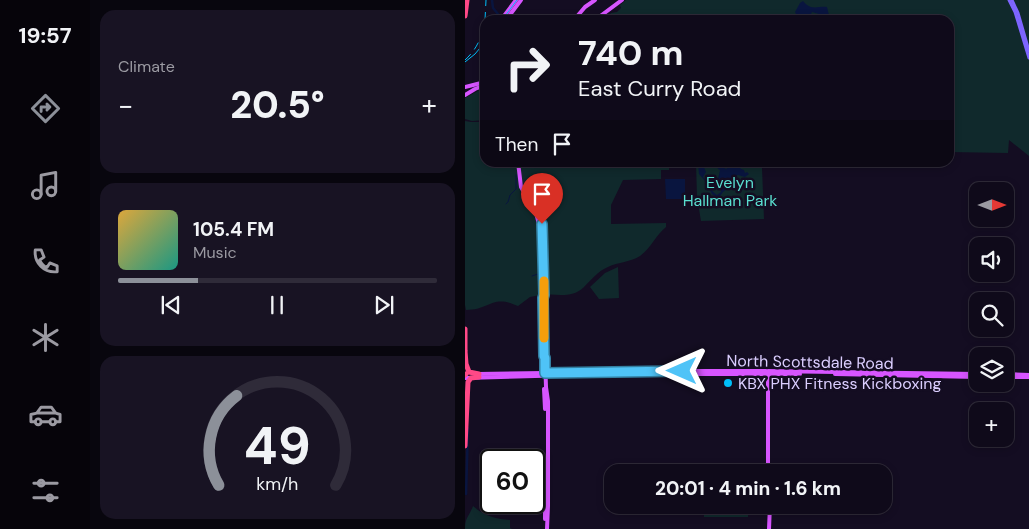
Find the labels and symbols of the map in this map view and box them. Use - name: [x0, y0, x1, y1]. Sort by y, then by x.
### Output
- park label: Evelyn Hallman Park: [683, 172, 777, 211]
- pin: [521, 173, 563, 224]
- north arrow: [969, 182, 1014, 228]
- position arrow: [655, 344, 707, 396]
- street label: North Scottsdale Road: [726, 350, 894, 374]
- place label: KBX PHX Fitness Kickboxing: [738, 373, 941, 394]
- marker: KBX PHX Fitness Kickboxing: [722, 377, 734, 389]
- speed limit sign: 60: [480, 449, 545, 514]

